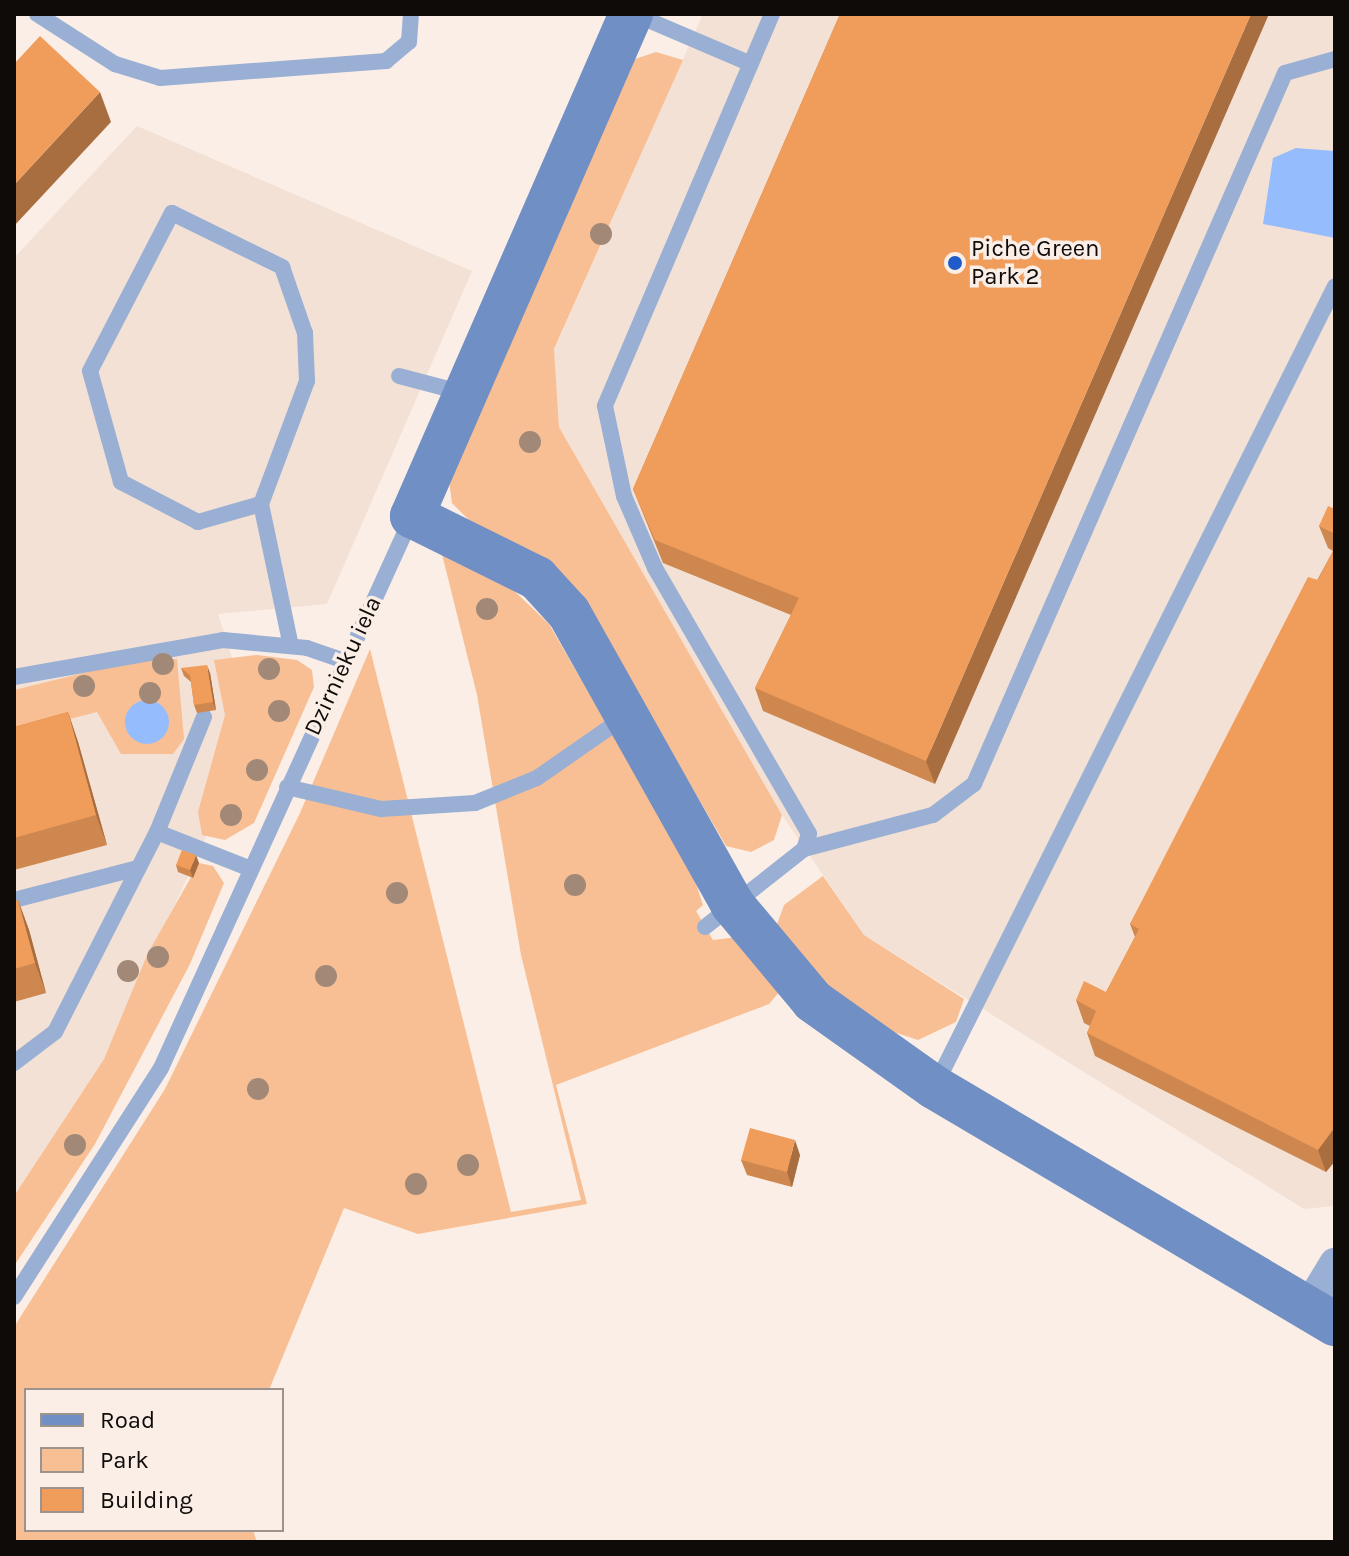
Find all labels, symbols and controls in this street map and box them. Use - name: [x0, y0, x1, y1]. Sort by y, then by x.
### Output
- place label: Piche Green Park 2: [971, 235, 1100, 291]
- marker: Piche Green Park 2: [946, 254, 964, 272]
- street label: Dzirnieku iela: [298, 592, 388, 740]
- legend: [24, 1388, 284, 1532]
- text: Road: [100, 1406, 155, 1434]
- text: Park: [100, 1446, 149, 1474]
- text: Building: [100, 1486, 193, 1514]

